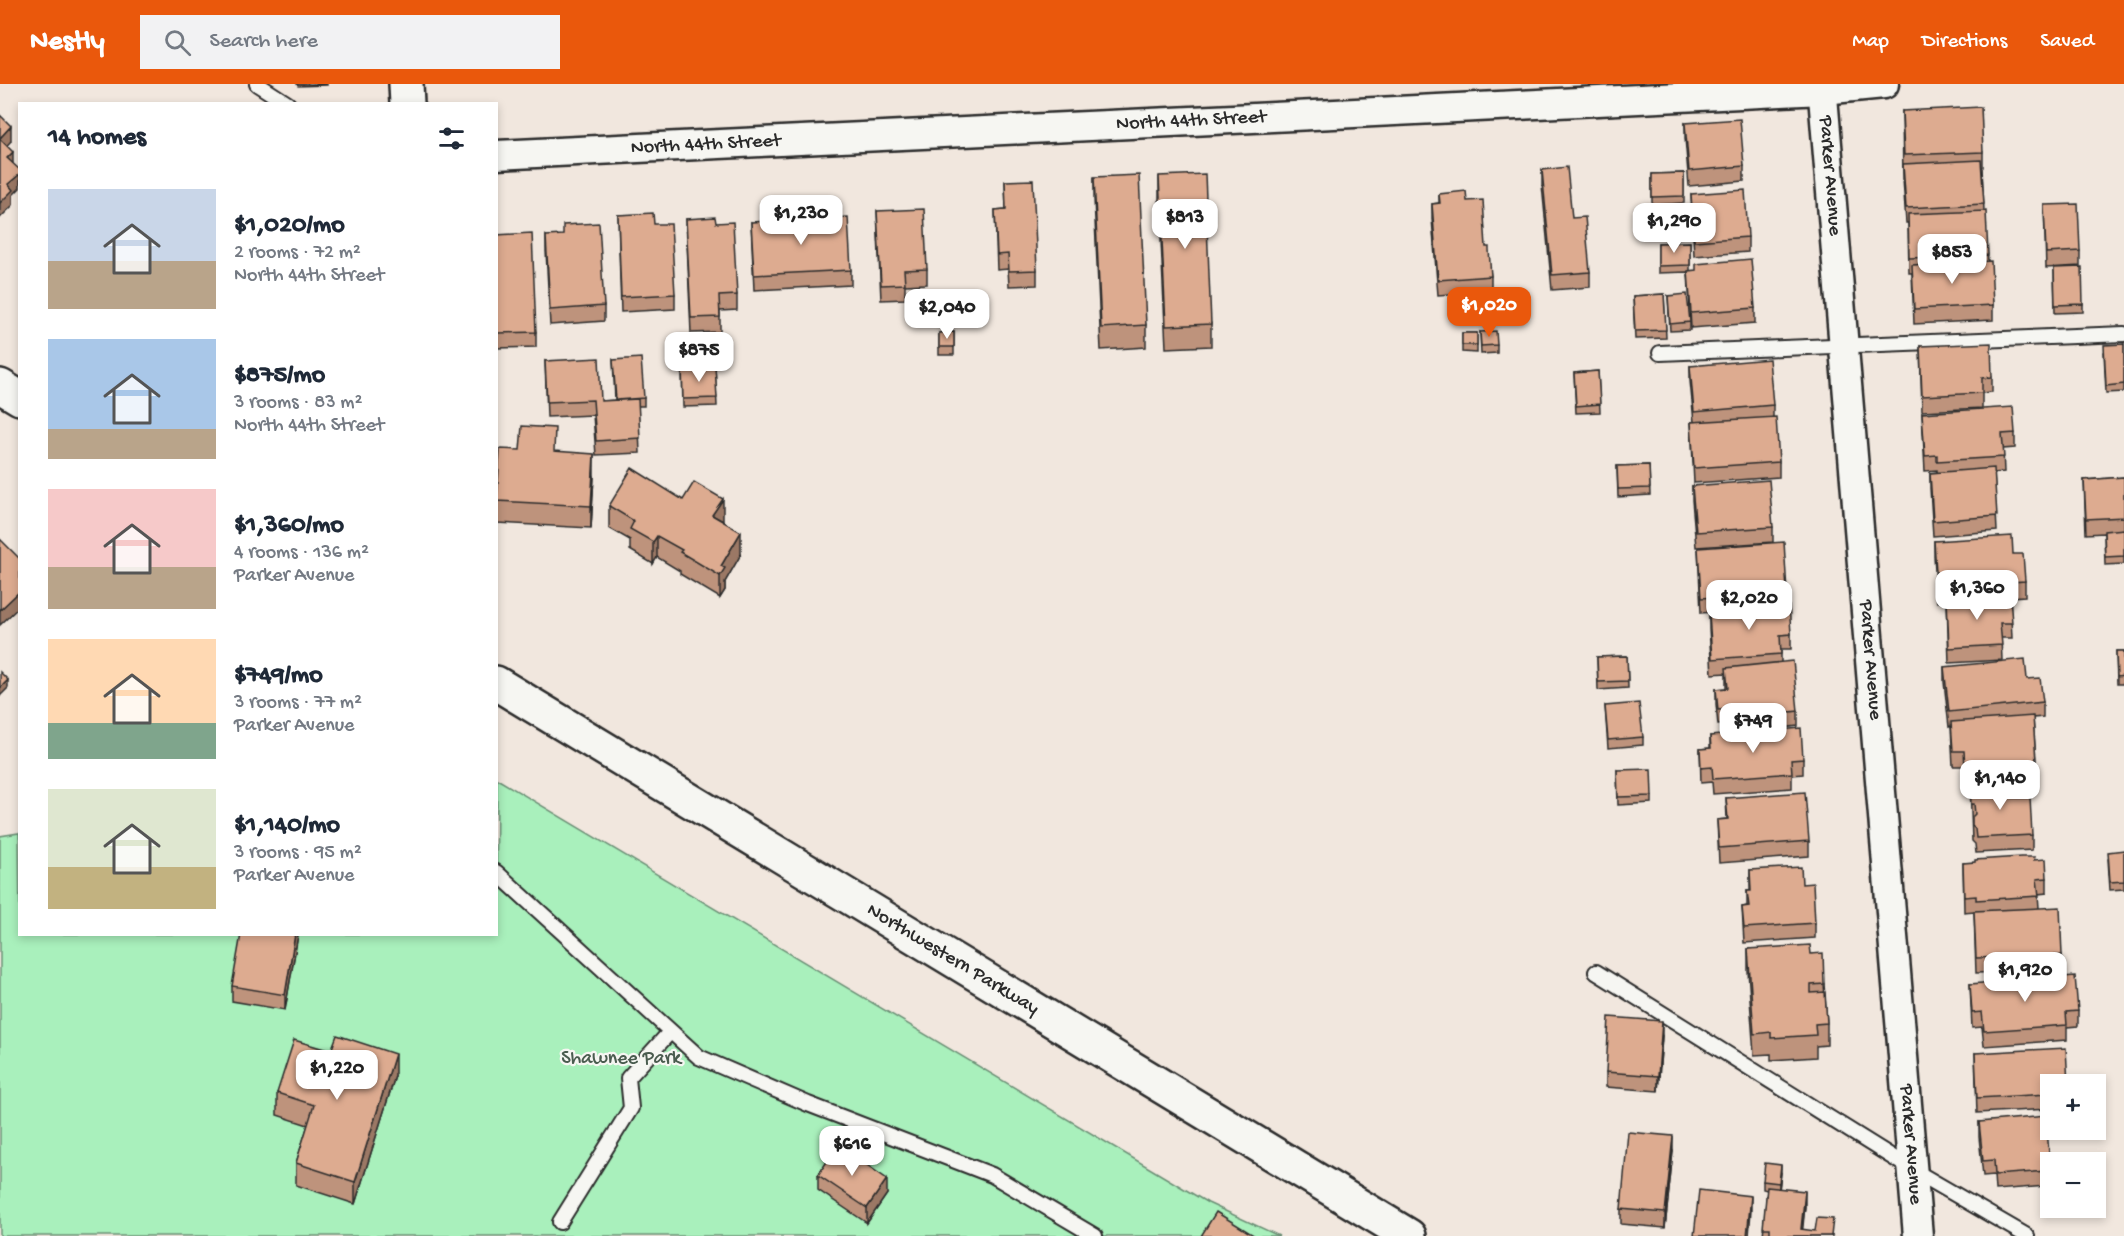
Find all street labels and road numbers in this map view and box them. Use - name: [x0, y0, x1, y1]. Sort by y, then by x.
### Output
- street label: North 44th Street: [1116, 106, 1269, 136]
- street label: Parker Avenue: [1813, 114, 1846, 237]
- street label: North 44th Street: [630, 129, 783, 160]
- street label: Parker Avenue: [1853, 598, 1887, 722]
- street label: Northwestern Parkway: [862, 899, 1043, 1021]
- street label: Parker Avenue: [1894, 1082, 1927, 1206]

